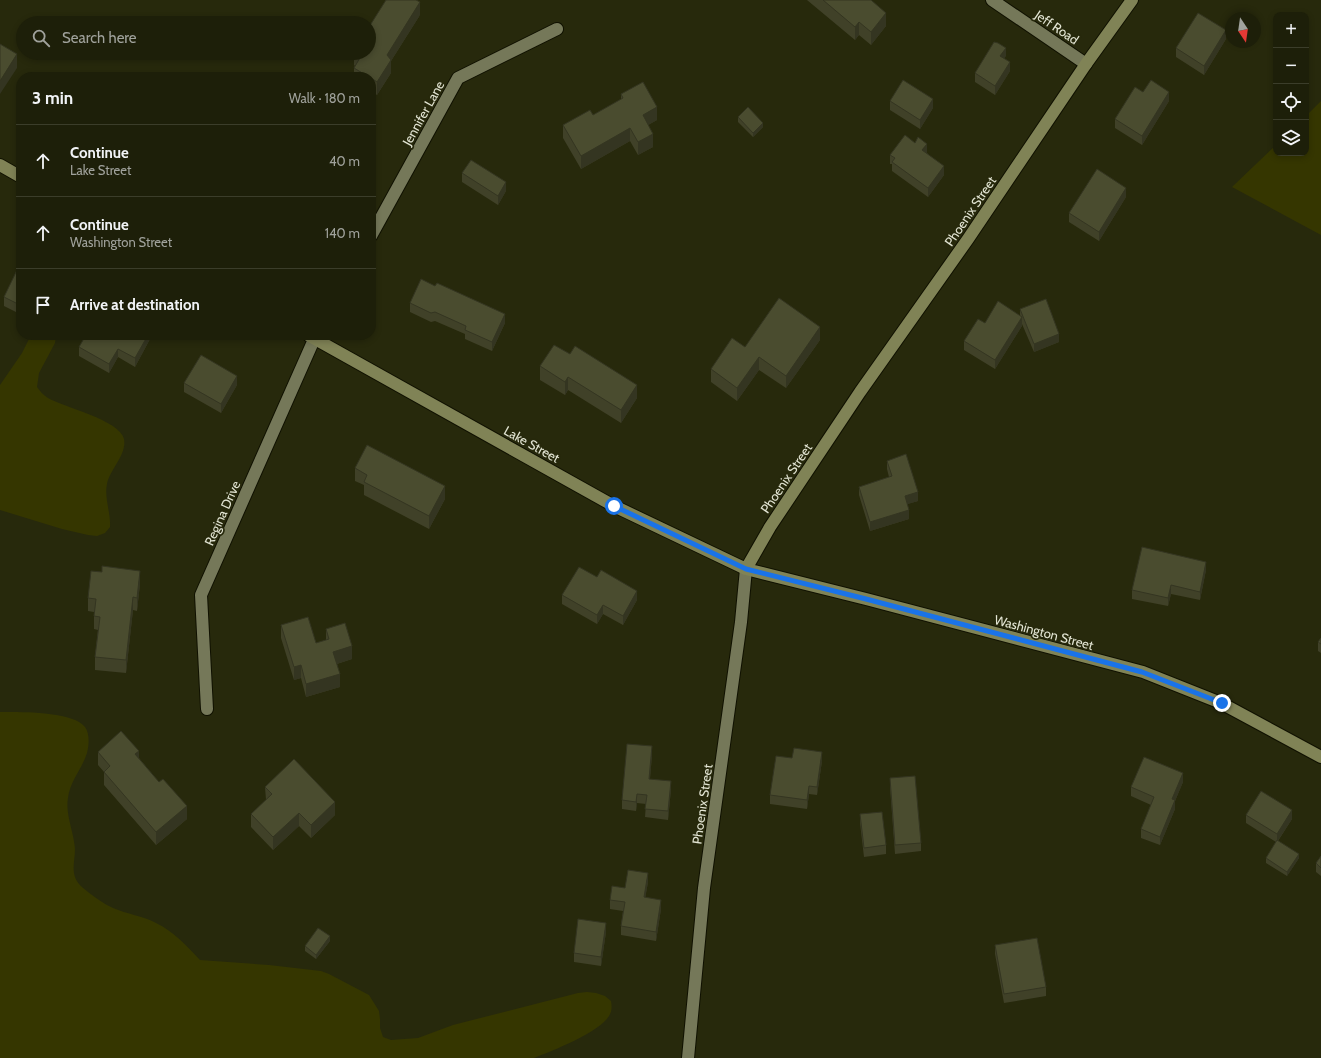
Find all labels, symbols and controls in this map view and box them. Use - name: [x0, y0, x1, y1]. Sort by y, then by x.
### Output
- street label: Jeff Road: [1031, 6, 1082, 47]
- north arrow: [1225, 12, 1261, 48]
- map controls: [1273, 12, 1309, 156]
- button: +: [1273, 12, 1309, 48]
- search box: [16, 16, 376, 60]
- icon: search: [30, 27, 52, 49]
- text: Search here: [62, 29, 137, 47]
- button: −: [1273, 48, 1309, 84]
- street label: Jennifer Lane: [398, 78, 448, 149]
- button: locate: [1273, 84, 1309, 120]
- text: 3 min: [32, 88, 73, 108]
- text: Walk · 180 m: [289, 90, 360, 106]
- button: layers: [1273, 120, 1309, 156]
- text: Continue: [70, 144, 129, 162]
- icon: ahead: [32, 150, 54, 172]
- text: 40 m: [329, 153, 360, 169]
- text: Lake Street: [70, 162, 131, 178]
- street label: Phoenix Street: [941, 173, 1000, 249]
- text: Continue: [70, 216, 129, 234]
- icon: ahead: [32, 222, 54, 244]
- text: 140 m: [325, 225, 360, 241]
- text: Washington Street: [70, 234, 172, 250]
- icon: arrive: [32, 294, 54, 316]
- text: Arrive at destination: [70, 296, 200, 314]
- street label: Lake Street: [501, 422, 563, 466]
- street label: Phoenix Street: [757, 440, 816, 516]
- street label: Regina Drive: [201, 478, 244, 548]
- route start: [605, 497, 623, 515]
- street label: Washington Street: [993, 611, 1096, 653]
- route end: [1213, 694, 1231, 712]
- street label: Phoenix Street: [688, 762, 716, 845]

